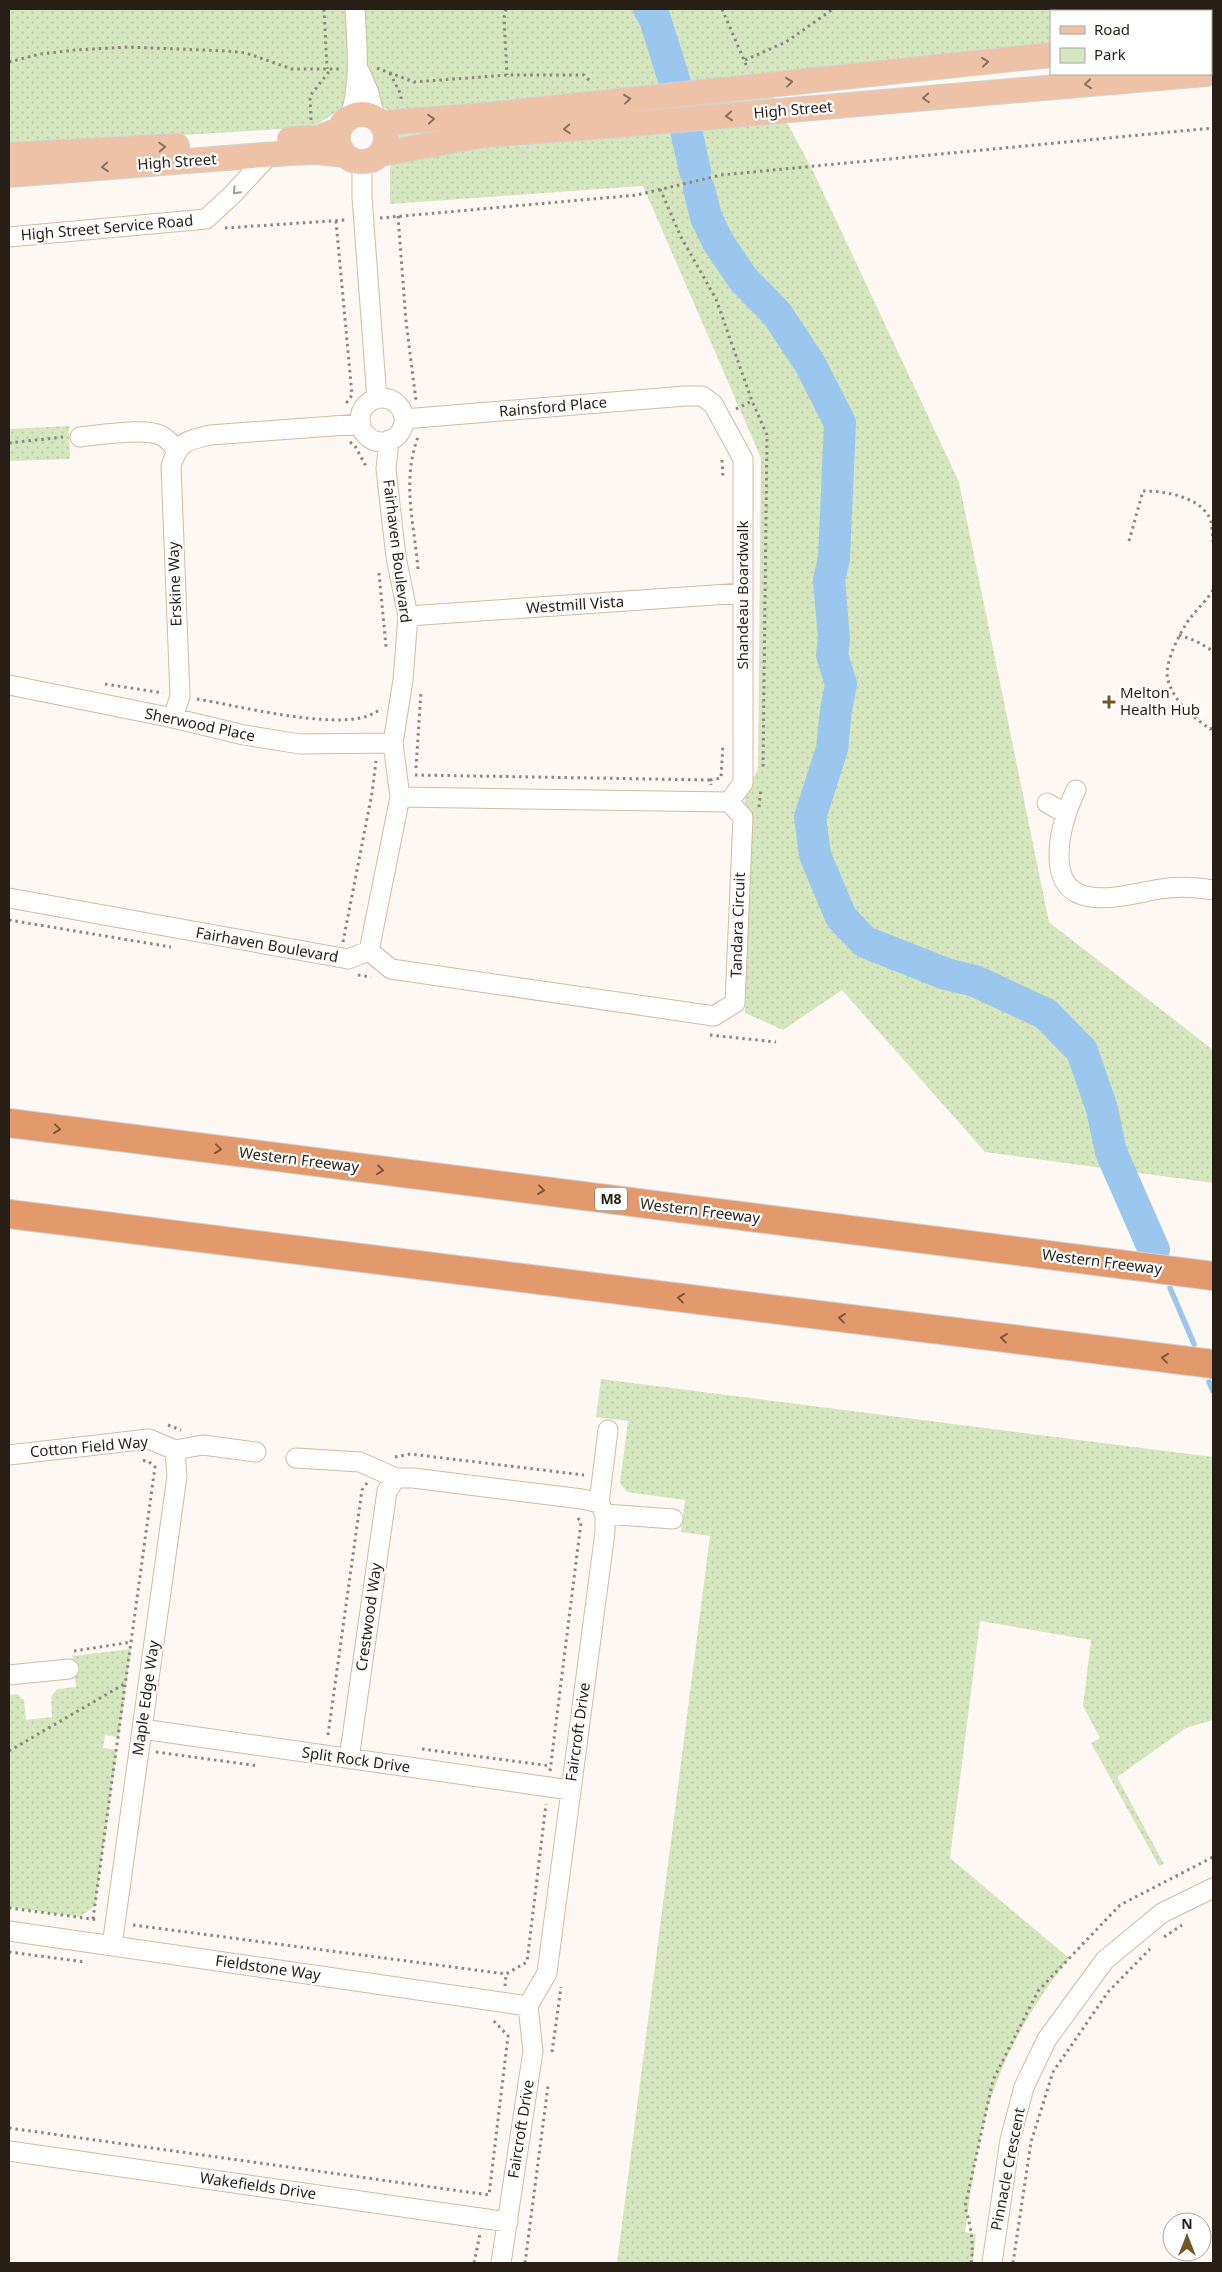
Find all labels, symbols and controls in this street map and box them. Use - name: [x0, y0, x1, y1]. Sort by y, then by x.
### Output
- legend: [1050, 10, 1212, 75]
- text: Road: [1094, 19, 1130, 39]
- text: Park: [1094, 44, 1126, 64]
- one-way arrow: [981, 57, 989, 68]
- one-way arrow: [785, 77, 793, 88]
- one-way arrow: [1083, 78, 1091, 89]
- one-way arrow: [921, 93, 929, 104]
- one-way arrow: [623, 94, 631, 105]
- street label: High Street: [753, 96, 834, 122]
- one-way arrow: [725, 110, 733, 121]
- one-way arrow: [427, 114, 435, 125]
- one-way arrow: [563, 124, 571, 135]
- one-way arrow: [159, 141, 167, 152]
- street label: High Street: [137, 148, 218, 174]
- one-way arrow: [100, 162, 108, 173]
- one-way arrow: [233, 185, 242, 194]
- street label: High Street Service Road: [20, 209, 194, 245]
- street label: Rainsford Place: [498, 391, 608, 421]
- street label: Fairhaven Boulevard: [379, 478, 417, 624]
- street label: Shandeau Boardwalk: [732, 521, 752, 669]
- street label: Erskine Way: [163, 541, 185, 627]
- street label: Westmill Vista: [525, 591, 625, 617]
- place label: Melton Health Hub: [1120, 682, 1200, 719]
- marker: Melton Health Hub: [1102, 695, 1116, 709]
- street label: Sherwood Place: [143, 703, 257, 745]
- street label: Tandara Circuit: [725, 871, 749, 978]
- street label: Fairhaven Boulevard: [194, 922, 340, 966]
- one-way arrow: [53, 1123, 61, 1134]
- street label: Western Freeway: [238, 1142, 361, 1176]
- one-way arrow: [214, 1144, 223, 1154]
- one-way arrow: [376, 1164, 384, 1175]
- one-way arrow: [536, 1185, 545, 1195]
- road number: M8: [595, 1188, 627, 1210]
- street label: Western Freeway: [639, 1193, 762, 1227]
- street label: Western Freeway: [1041, 1244, 1164, 1278]
- one-way arrow: [677, 1293, 685, 1304]
- one-way arrow: [838, 1313, 846, 1324]
- one-way arrow: [999, 1333, 1007, 1344]
- one-way arrow: [1161, 1353, 1169, 1364]
- street label: Cotton Field Way: [29, 1431, 149, 1461]
- street label: Crestwood Way: [351, 1561, 386, 1672]
- street label: Maple Edge Way: [127, 1639, 163, 1757]
- street label: Faircroft Drive: [560, 1681, 594, 1783]
- street label: Split Rock Drive: [301, 1742, 412, 1777]
- street label: Fieldstone Way: [214, 1950, 322, 1984]
- street label: Faircroft Drive: [502, 2078, 538, 2180]
- street label: Pinnacle Crescent: [985, 2105, 1029, 2232]
- street label: Wakefields Drive: [199, 2167, 318, 2203]
- north arrow: [1162, 2212, 1212, 2262]
- text: N: [1181, 2214, 1193, 2233]

